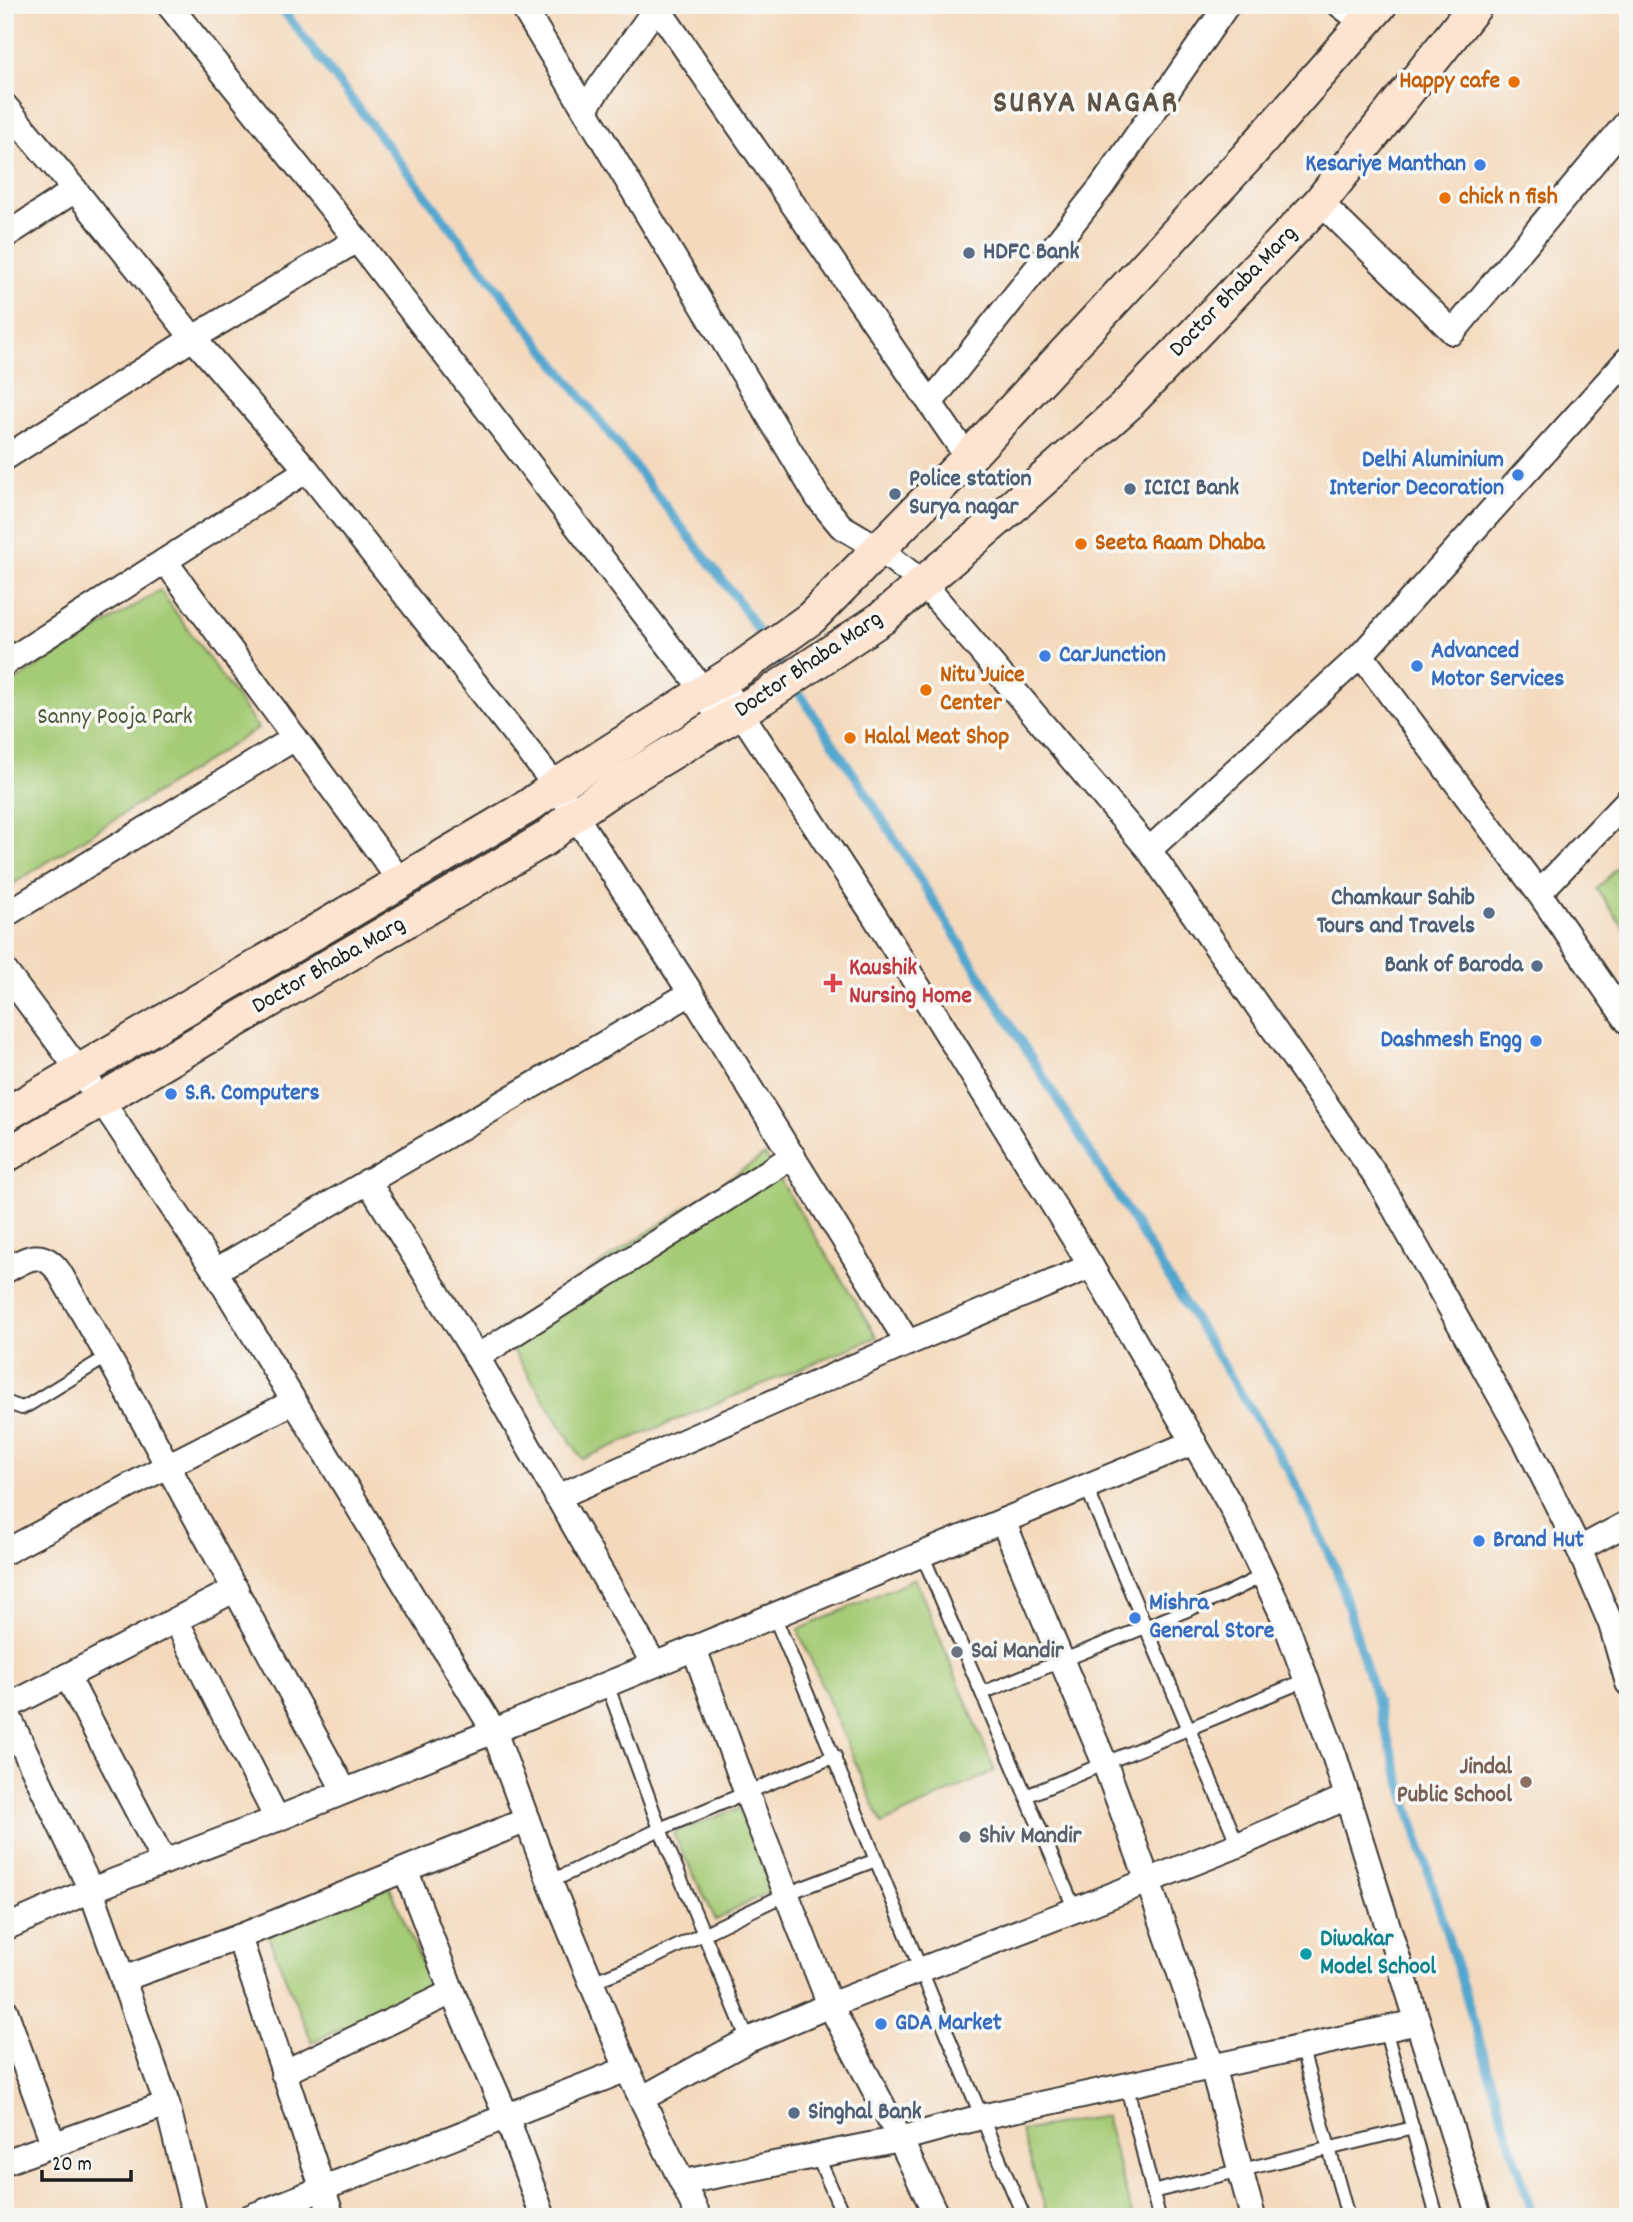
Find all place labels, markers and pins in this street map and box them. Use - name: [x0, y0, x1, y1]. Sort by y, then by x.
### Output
- place label: Happy cafe: [1399, 65, 1500, 99]
- marker: Happy cafe: [1506, 74, 1522, 90]
- place label: Kesariye Manthan: [1305, 148, 1466, 182]
- marker: Kesariye Manthan: [1472, 157, 1488, 173]
- place label: chick n fish: [1459, 181, 1558, 215]
- marker: chick n fish: [1437, 190, 1453, 206]
- place label: HDFC Bank: [983, 236, 1079, 270]
- marker: HDFC Bank: [961, 245, 977, 261]
- place label: Delhi Aluminium Interior Decoration: [1329, 444, 1504, 506]
- place label: Police station Surya nagar: [909, 463, 1032, 525]
- marker: Delhi Aluminium Interior Decoration: [1510, 467, 1526, 483]
- place label: ICICI Bank: [1144, 472, 1239, 506]
- marker: ICICI Bank: [1122, 481, 1138, 497]
- marker: Police station Surya nagar: [887, 486, 903, 502]
- place label: Seeta Raam Dhaba: [1095, 527, 1266, 561]
- marker: Seeta Raam Dhaba: [1073, 536, 1089, 552]
- place label: Advanced Motor Services: [1431, 635, 1564, 697]
- place label: CarJunction: [1059, 639, 1166, 673]
- marker: CarJunction: [1037, 648, 1053, 664]
- marker: Advanced Motor Services: [1409, 658, 1425, 674]
- place label: Nitu Juice Center: [940, 659, 1025, 721]
- marker: Nitu Juice Center: [918, 682, 934, 698]
- place label: Halal Meat Shop: [864, 721, 1009, 755]
- marker: Halal Meat Shop: [842, 730, 858, 746]
- place label: Chamkaur Sahib Tours and Travels: [1317, 882, 1475, 944]
- marker: Chamkaur Sahib Tours and Travels: [1481, 905, 1497, 921]
- place label: Bank of Baroda: [1385, 949, 1524, 983]
- place label: Kaushik Nursing Home: [849, 952, 972, 1014]
- marker: Bank of Baroda: [1529, 958, 1545, 974]
- marker: Kaushik Nursing Home: [823, 973, 843, 993]
- place label: Dashmesh Engg: [1381, 1024, 1522, 1058]
- marker: Dashmesh Engg: [1528, 1033, 1544, 1049]
- place label: S.R. Computers: [185, 1077, 320, 1111]
- marker: S.R. Computers: [163, 1086, 179, 1102]
- place label: Brand Hut: [1493, 1524, 1584, 1558]
- marker: Brand Hut: [1471, 1533, 1487, 1549]
- place label: Mishra General Store: [1149, 1587, 1275, 1649]
- marker: Mishra General Store: [1127, 1610, 1143, 1626]
- place label: Sai Mandir: [971, 1635, 1065, 1669]
- marker: Sai Mandir: [949, 1644, 965, 1660]
- place label: Jindal Public School: [1397, 1751, 1512, 1813]
- marker: Jindal Public School: [1518, 1774, 1534, 1790]
- place label: Shiv Mandir: [979, 1820, 1083, 1854]
- marker: Shiv Mandir: [957, 1829, 973, 1845]
- place label: Diwakar Model School: [1320, 1923, 1436, 1985]
- marker: Diwakar Model School: [1298, 1946, 1314, 1962]
- place label: GDA Market: [895, 2007, 1002, 2041]
- marker: GDA Market: [873, 2016, 889, 2032]
- place label: Singhal Bank: [808, 2096, 922, 2130]
- marker: Singhal Bank: [786, 2105, 802, 2121]

